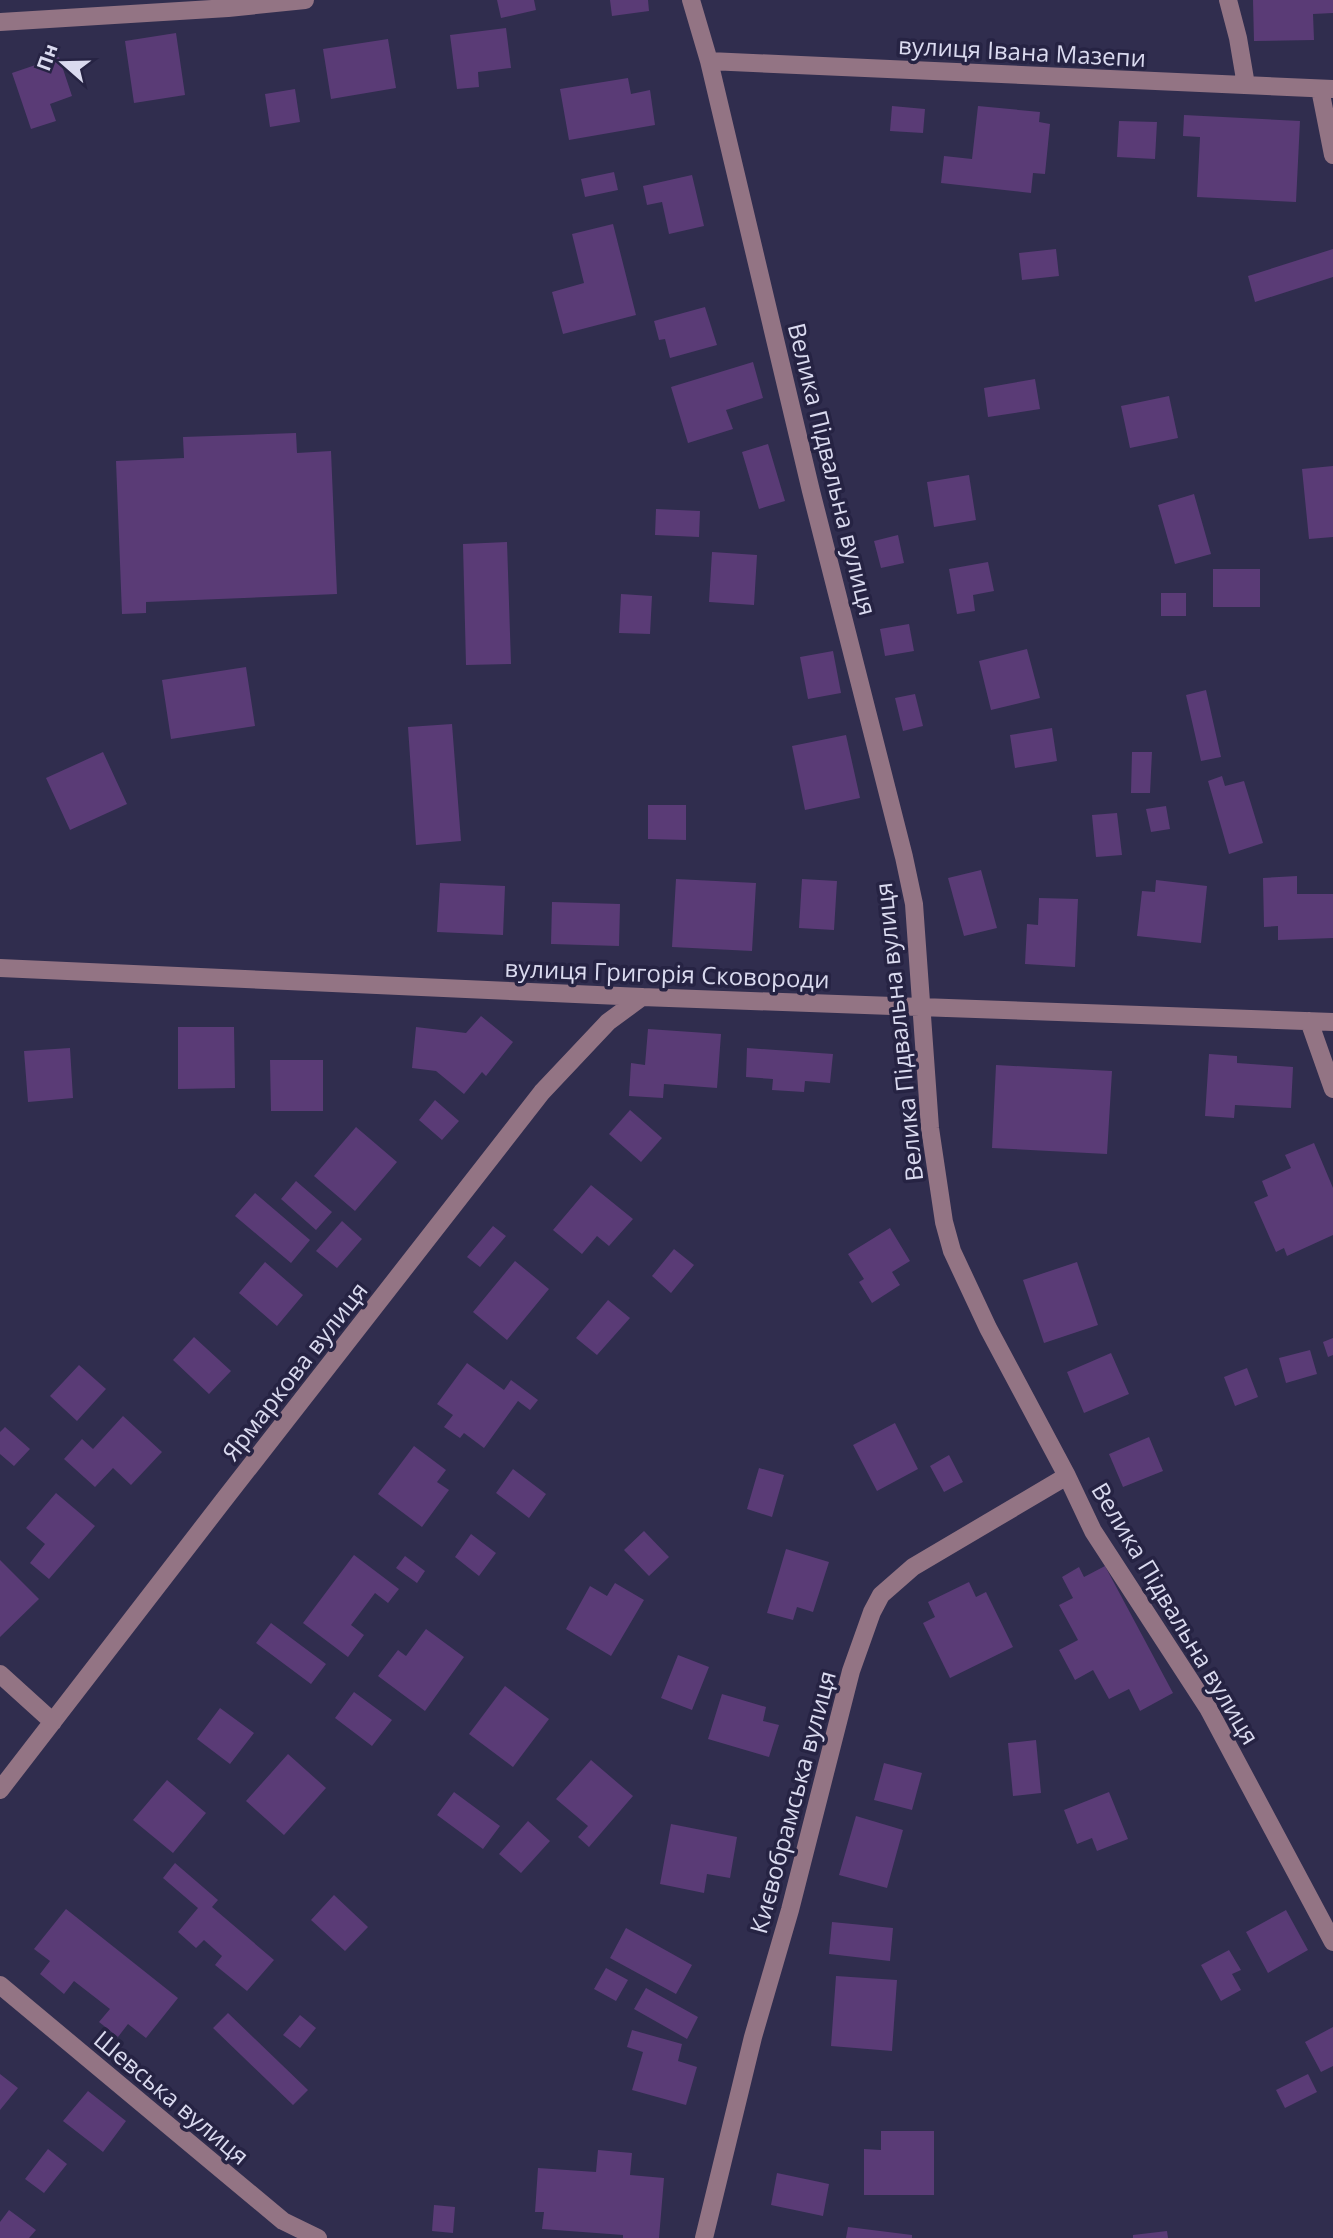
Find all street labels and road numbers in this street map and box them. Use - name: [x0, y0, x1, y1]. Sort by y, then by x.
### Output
- street label: вулиця Івана Мазепи: [897, 28, 1147, 74]
- street label: Велика Підвальна вулиця: [781, 319, 885, 619]
- street label: Велика Підвальна вулиця: [866, 881, 930, 1183]
- street label: вулиця Григорія Сковороди: [504, 951, 830, 995]
- street label: Ярмаркова вулиця: [214, 1275, 374, 1467]
- street label: Велика Підвальна вулиця: [1085, 1476, 1267, 1750]
- street label: Києвобрамська вулиця: [741, 1667, 843, 1937]
- street label: Шевська вулиця: [88, 2022, 256, 2172]

